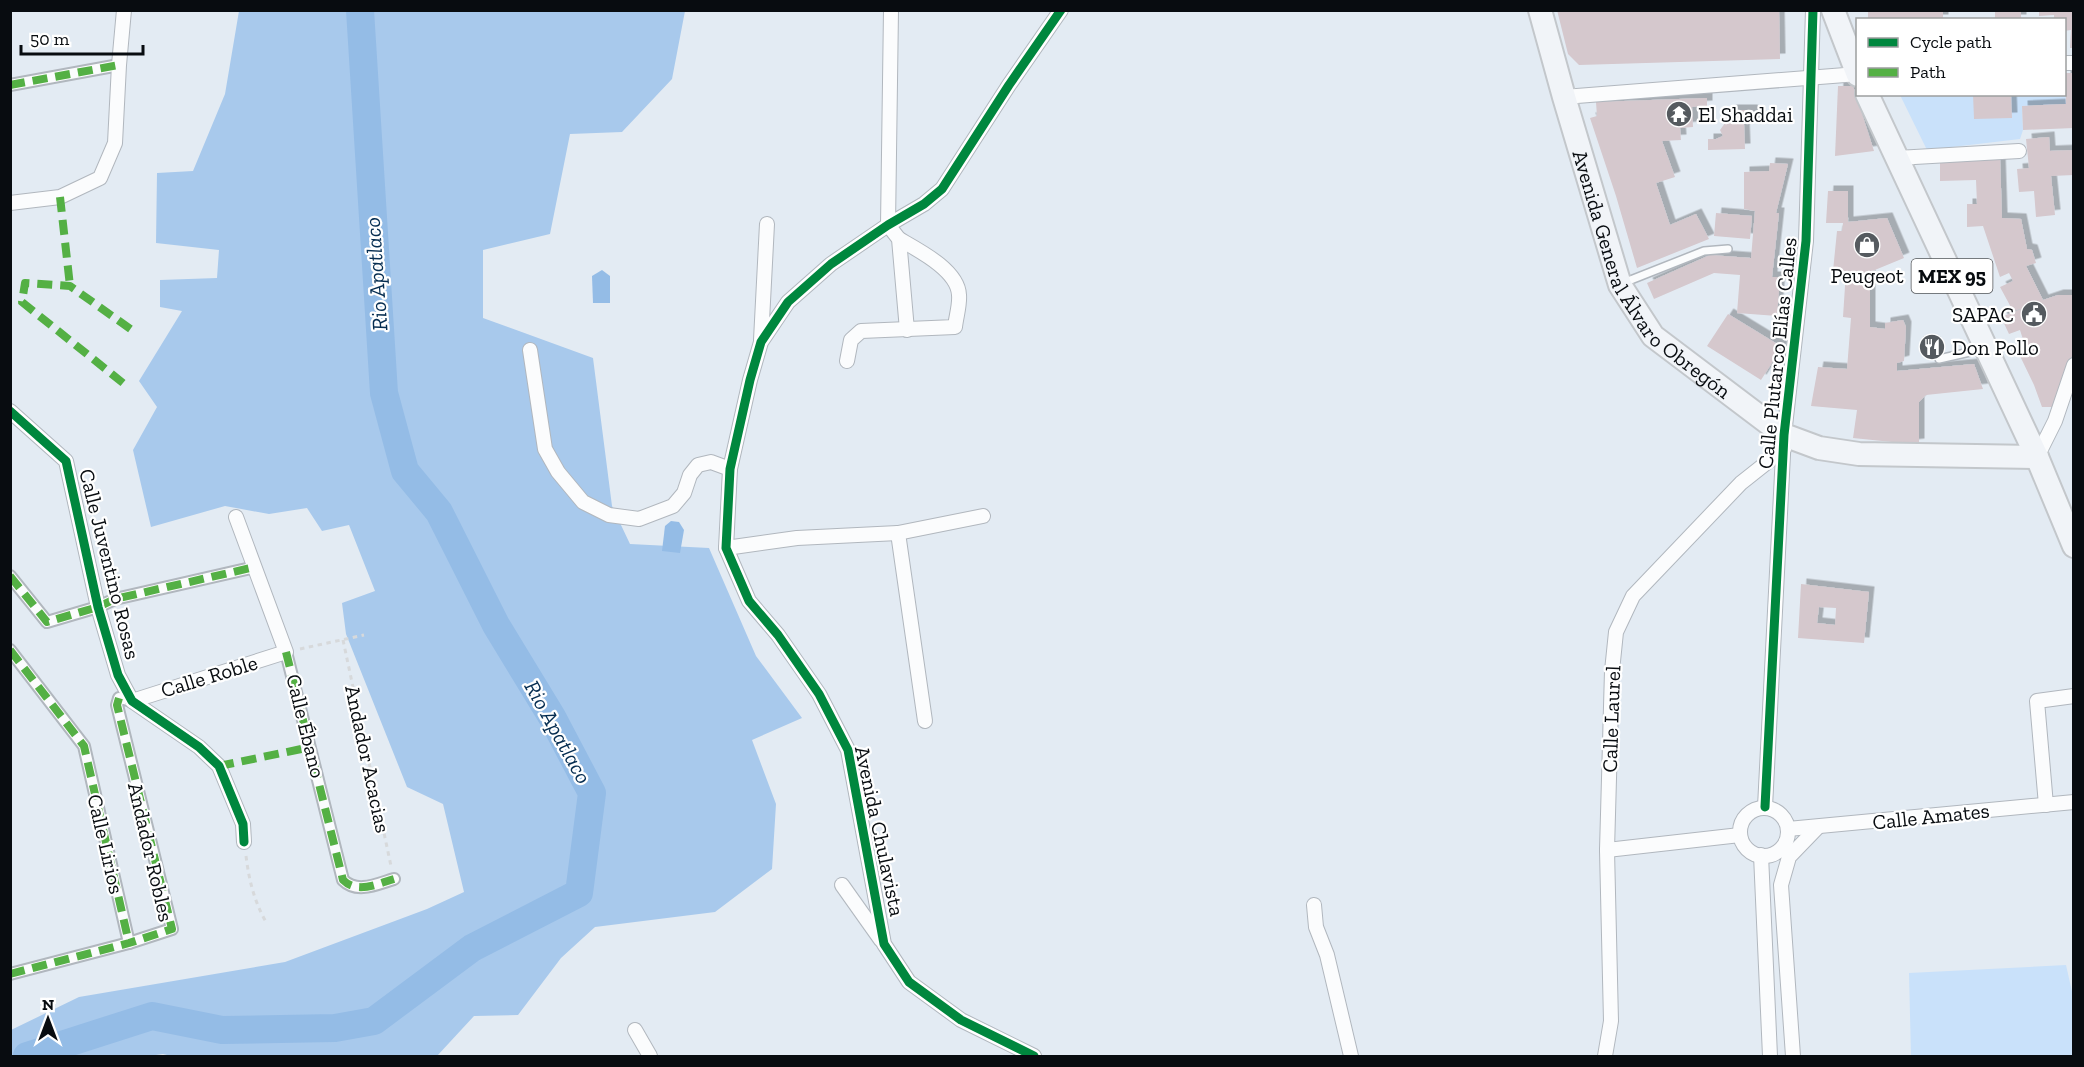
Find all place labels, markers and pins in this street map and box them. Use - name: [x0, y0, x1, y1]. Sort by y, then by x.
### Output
- temple icon: El Shaddai: [1664, 99, 1694, 129]
- place label: El Shaddai: [1698, 102, 1793, 127]
- shop icon: Peugeot: [1852, 230, 1882, 260]
- place label: Peugeot: [1830, 263, 1904, 288]
- public building icon: SAPAC: [2019, 299, 2049, 329]
- place label: SAPAC: [1952, 302, 2014, 327]
- restaurant icon: Don Pollo: [1917, 332, 1947, 362]
- place label: Don Pollo: [1952, 335, 2039, 360]

